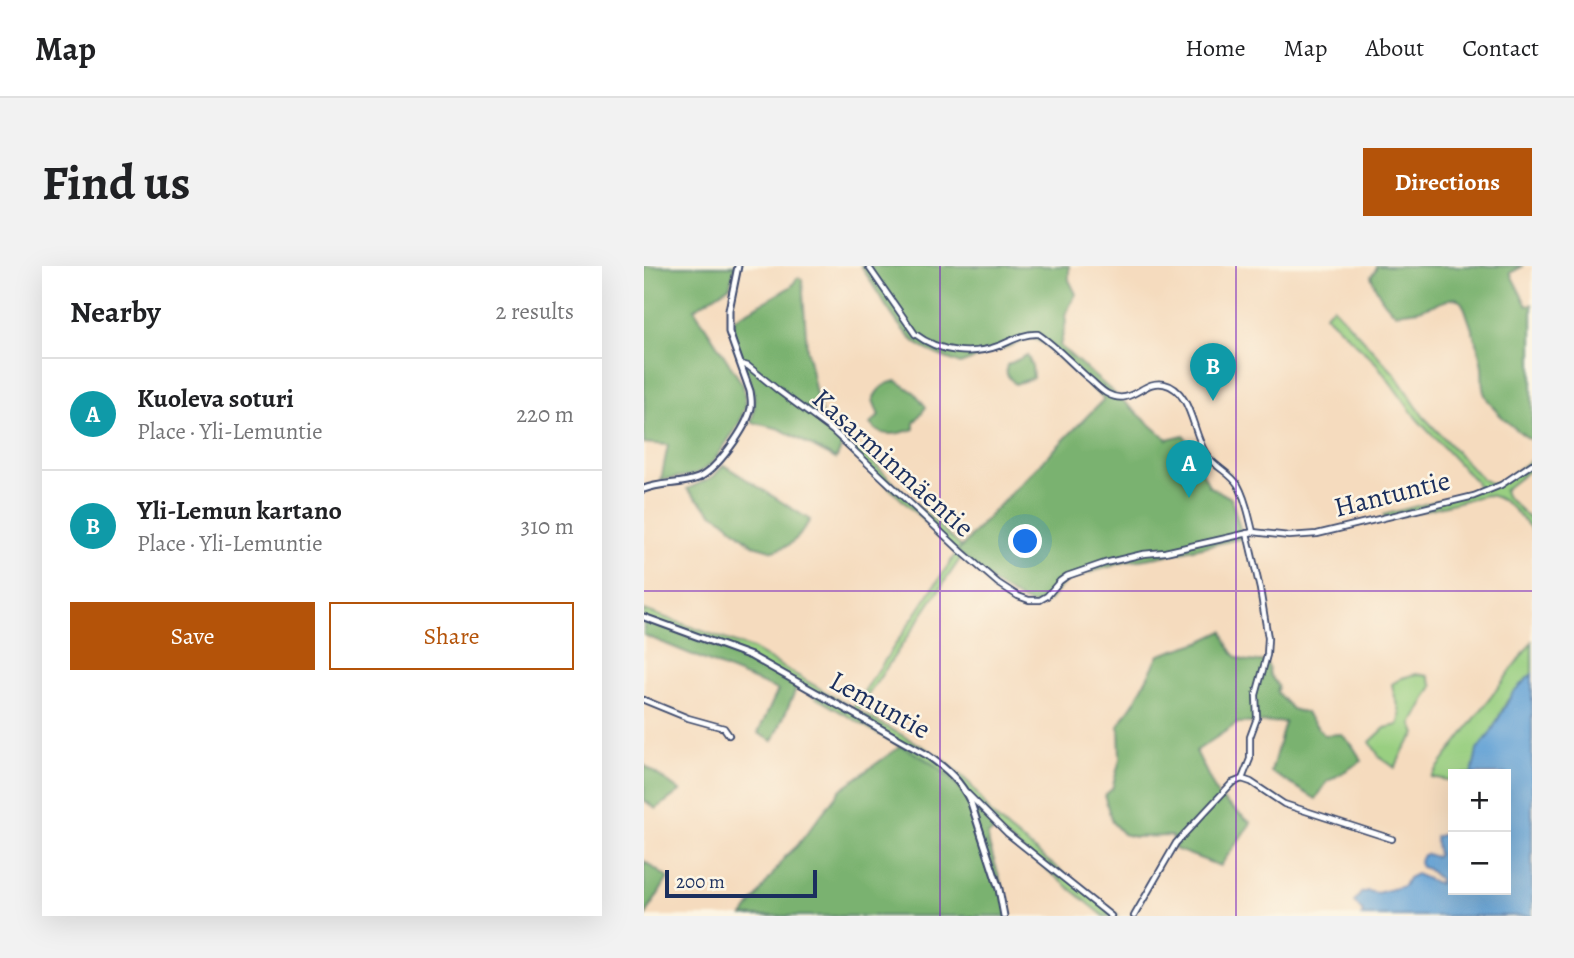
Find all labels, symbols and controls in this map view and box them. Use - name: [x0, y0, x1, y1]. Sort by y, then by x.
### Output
- text: Map: [35, 26, 96, 71]
- text: Home: [1185, 32, 1246, 64]
- text: Map: [1284, 32, 1328, 64]
- text: About: [1366, 32, 1424, 64]
- text: Contact: [1462, 32, 1539, 64]
- button: Directions: [1363, 148, 1532, 216]
- text: Find us: [42, 149, 190, 216]
- text: Nearby: [70, 292, 161, 332]
- text: 2 results: [496, 296, 574, 327]
- pin: B: [1190, 343, 1236, 401]
- street label: Kasarminmäentie: [804, 380, 982, 546]
- text: Kuoleva soturi: [137, 381, 294, 416]
- text: A: [86, 399, 100, 430]
- text: 220 m: [516, 399, 574, 430]
- text: Place · Yli-Lemuntie: [137, 416, 323, 447]
- pin: A: [1166, 440, 1212, 498]
- street label: Hantuntie: [1330, 461, 1454, 527]
- text: Yli-Lemun kartano: [137, 493, 342, 528]
- text: B: [86, 511, 100, 542]
- text: 310 m: [521, 511, 574, 542]
- your location: [1008, 524, 1042, 558]
- text: Place · Yli-Lemuntie: [137, 528, 323, 559]
- button: Save: [70, 602, 315, 670]
- button: Share: [329, 602, 574, 670]
- street label: Lemuntie: [823, 662, 937, 748]
- map controls: [1448, 769, 1511, 895]
- button: +: [1448, 769, 1511, 832]
- button: −: [1448, 832, 1511, 895]
- scale bar: [665, 867, 817, 899]
- text: 200 m: [676, 869, 725, 895]

